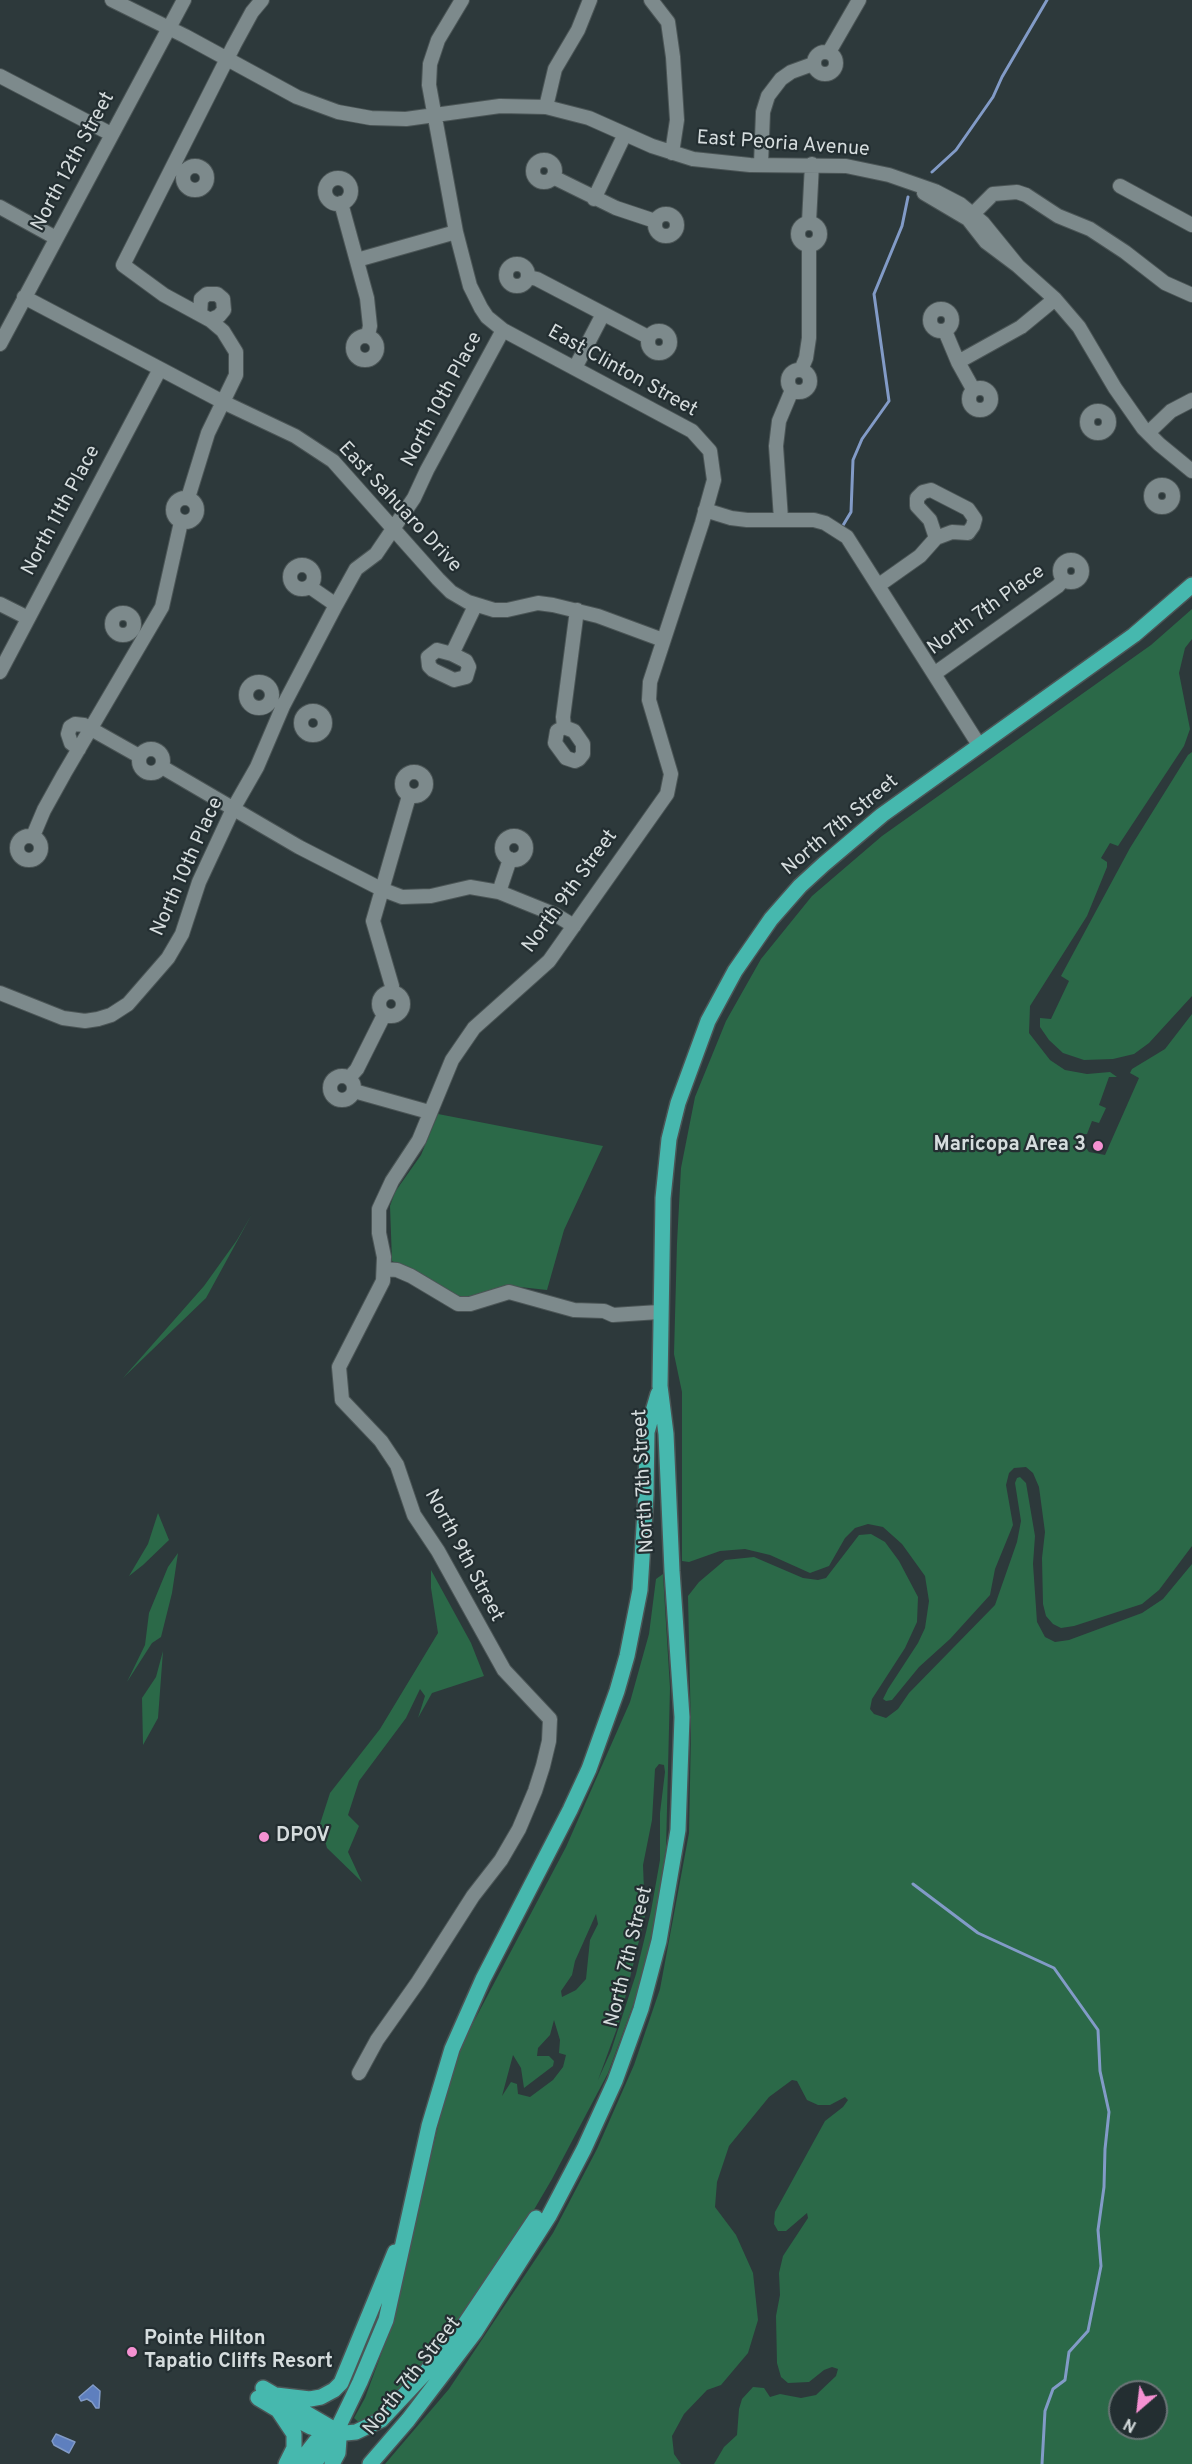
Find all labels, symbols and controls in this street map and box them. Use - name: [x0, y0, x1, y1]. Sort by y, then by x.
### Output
- street label: North 12th Street: [27, 88, 121, 236]
- street label: East Peoria Avenue: [696, 127, 870, 163]
- street label: East Clinton Street: [543, 321, 701, 423]
- street label: North 10th Place: [397, 328, 489, 472]
- street label: East Sahuaro Drive: [332, 438, 466, 578]
- street label: North 11th Place: [18, 442, 106, 580]
- street label: North 7th Place: [924, 560, 1050, 662]
- street label: North 7th Street: [778, 770, 904, 882]
- street label: North 10th Place: [147, 794, 229, 940]
- street label: North 9th Street: [518, 826, 624, 958]
- place label: Maricopa Area 3: [934, 1134, 1086, 1158]
- marker: Maricopa Area 3: [1091, 1139, 1105, 1153]
- street label: North 7th Street: [629, 1408, 661, 1554]
- street label: North 9th Street: [418, 1486, 508, 1626]
- place label: DPOV: [276, 1825, 330, 1849]
- marker: DPOV: [257, 1830, 271, 1844]
- street label: North 7th Street: [601, 1884, 659, 2030]
- street label: North 7th Street: [359, 2313, 467, 2441]
- place label: Pointe Hilton Tapatio Cliffs Resort: [144, 2328, 333, 2375]
- marker: Pointe Hilton Tapatio Cliffs Resort: [125, 2345, 139, 2359]
- north arrow: [1108, 2380, 1168, 2440]
- text: N: [1121, 2413, 1140, 2436]

